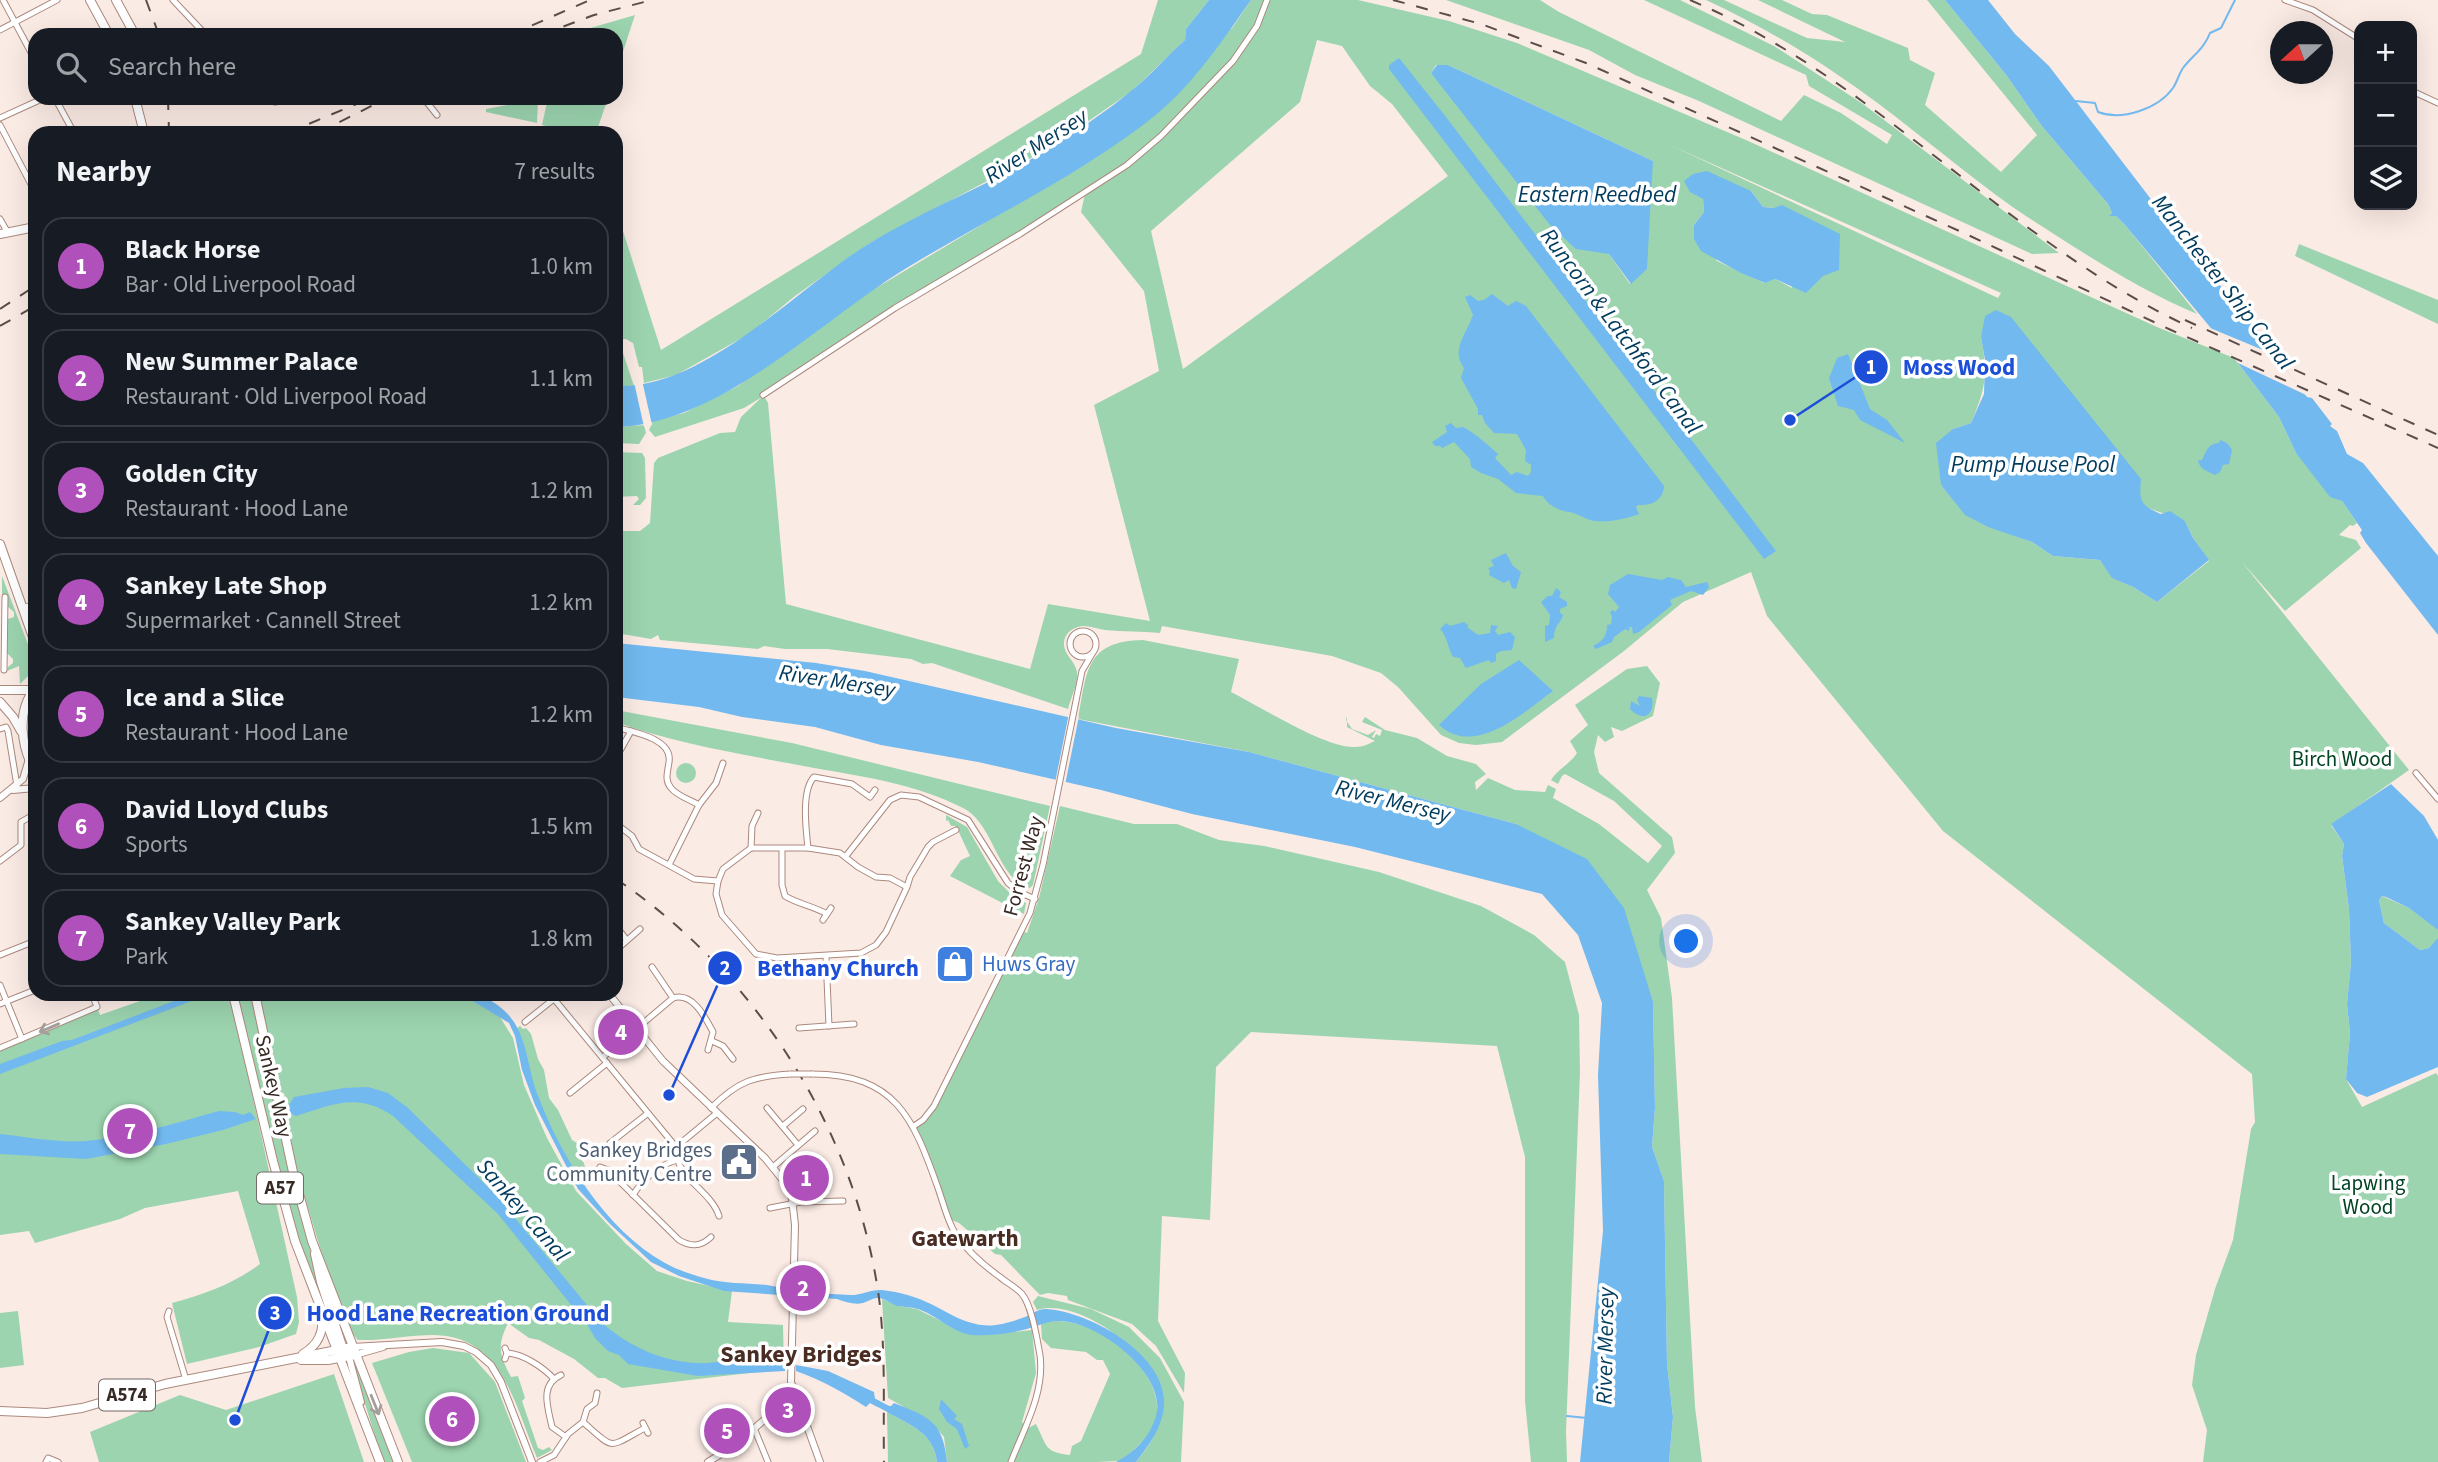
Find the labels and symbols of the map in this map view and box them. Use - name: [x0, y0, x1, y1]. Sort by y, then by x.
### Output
- north arrow: [2270, 21, 2333, 84]
- water label: River Mersey: [978, 99, 1096, 192]
- water label: Eastern Reedbed: [1518, 178, 1677, 211]
- water label: Manchester Ship Canal: [2144, 187, 2302, 377]
- water label: Runcorn & Latchford Canal: [1532, 221, 1710, 441]
- callout: Moss Wood: [1854, 345, 2029, 389]
- text: Moss Wood: [1903, 351, 2015, 384]
- text: 1: [1865, 352, 1877, 382]
- water label: Pump House Pool: [1951, 448, 2116, 481]
- water label: River Mersey: [777, 656, 899, 707]
- park label: Birch Wood: [2292, 744, 2392, 774]
- water label: River Mersey: [1332, 771, 1455, 832]
- street label: Forrest Way: [995, 812, 1051, 919]
- your location: [1669, 924, 1703, 958]
- shop icon: Huws Gray: [934, 943, 976, 985]
- callout: Bethany Church: [708, 946, 933, 990]
- place label: Huws Gray: [982, 949, 1076, 979]
- text: Bethany Church: [757, 952, 919, 985]
- text: 2: [719, 953, 731, 983]
- pin: 4: [598, 1006, 644, 1058]
- one-way arrow: [38, 1022, 60, 1035]
- street label: Sankey Way: [248, 1032, 300, 1140]
- pin: 7: [107, 1105, 153, 1157]
- place label: Sankey Bridges Community Centre: [546, 1135, 712, 1189]
- public building icon: Sankey Bridges Community Centre: [718, 1141, 760, 1183]
- water label: Sankey Canal: [469, 1151, 577, 1269]
- pin: 1: [783, 1152, 829, 1204]
- park label: Lapwing Wood: [2331, 1168, 2406, 1222]
- road number: A57: [257, 1172, 303, 1204]
- district label: Gatewarth: [911, 1222, 1019, 1255]
- pin: 2: [780, 1262, 826, 1314]
- water label: River Mersey: [1587, 1285, 1623, 1405]
- callout: Hood Lane Recreation Ground: [258, 1291, 624, 1335]
- text: Hood Lane Recreation Ground: [307, 1297, 609, 1330]
- text: 3: [269, 1298, 281, 1328]
- district label: Sankey Bridges: [720, 1337, 882, 1372]
- road number: A574: [99, 1380, 155, 1410]
- pin: 3: [765, 1384, 811, 1436]
- pin: 6: [429, 1393, 475, 1445]
- one-way arrow: [369, 1394, 382, 1415]
- pin: 5: [704, 1405, 750, 1457]

